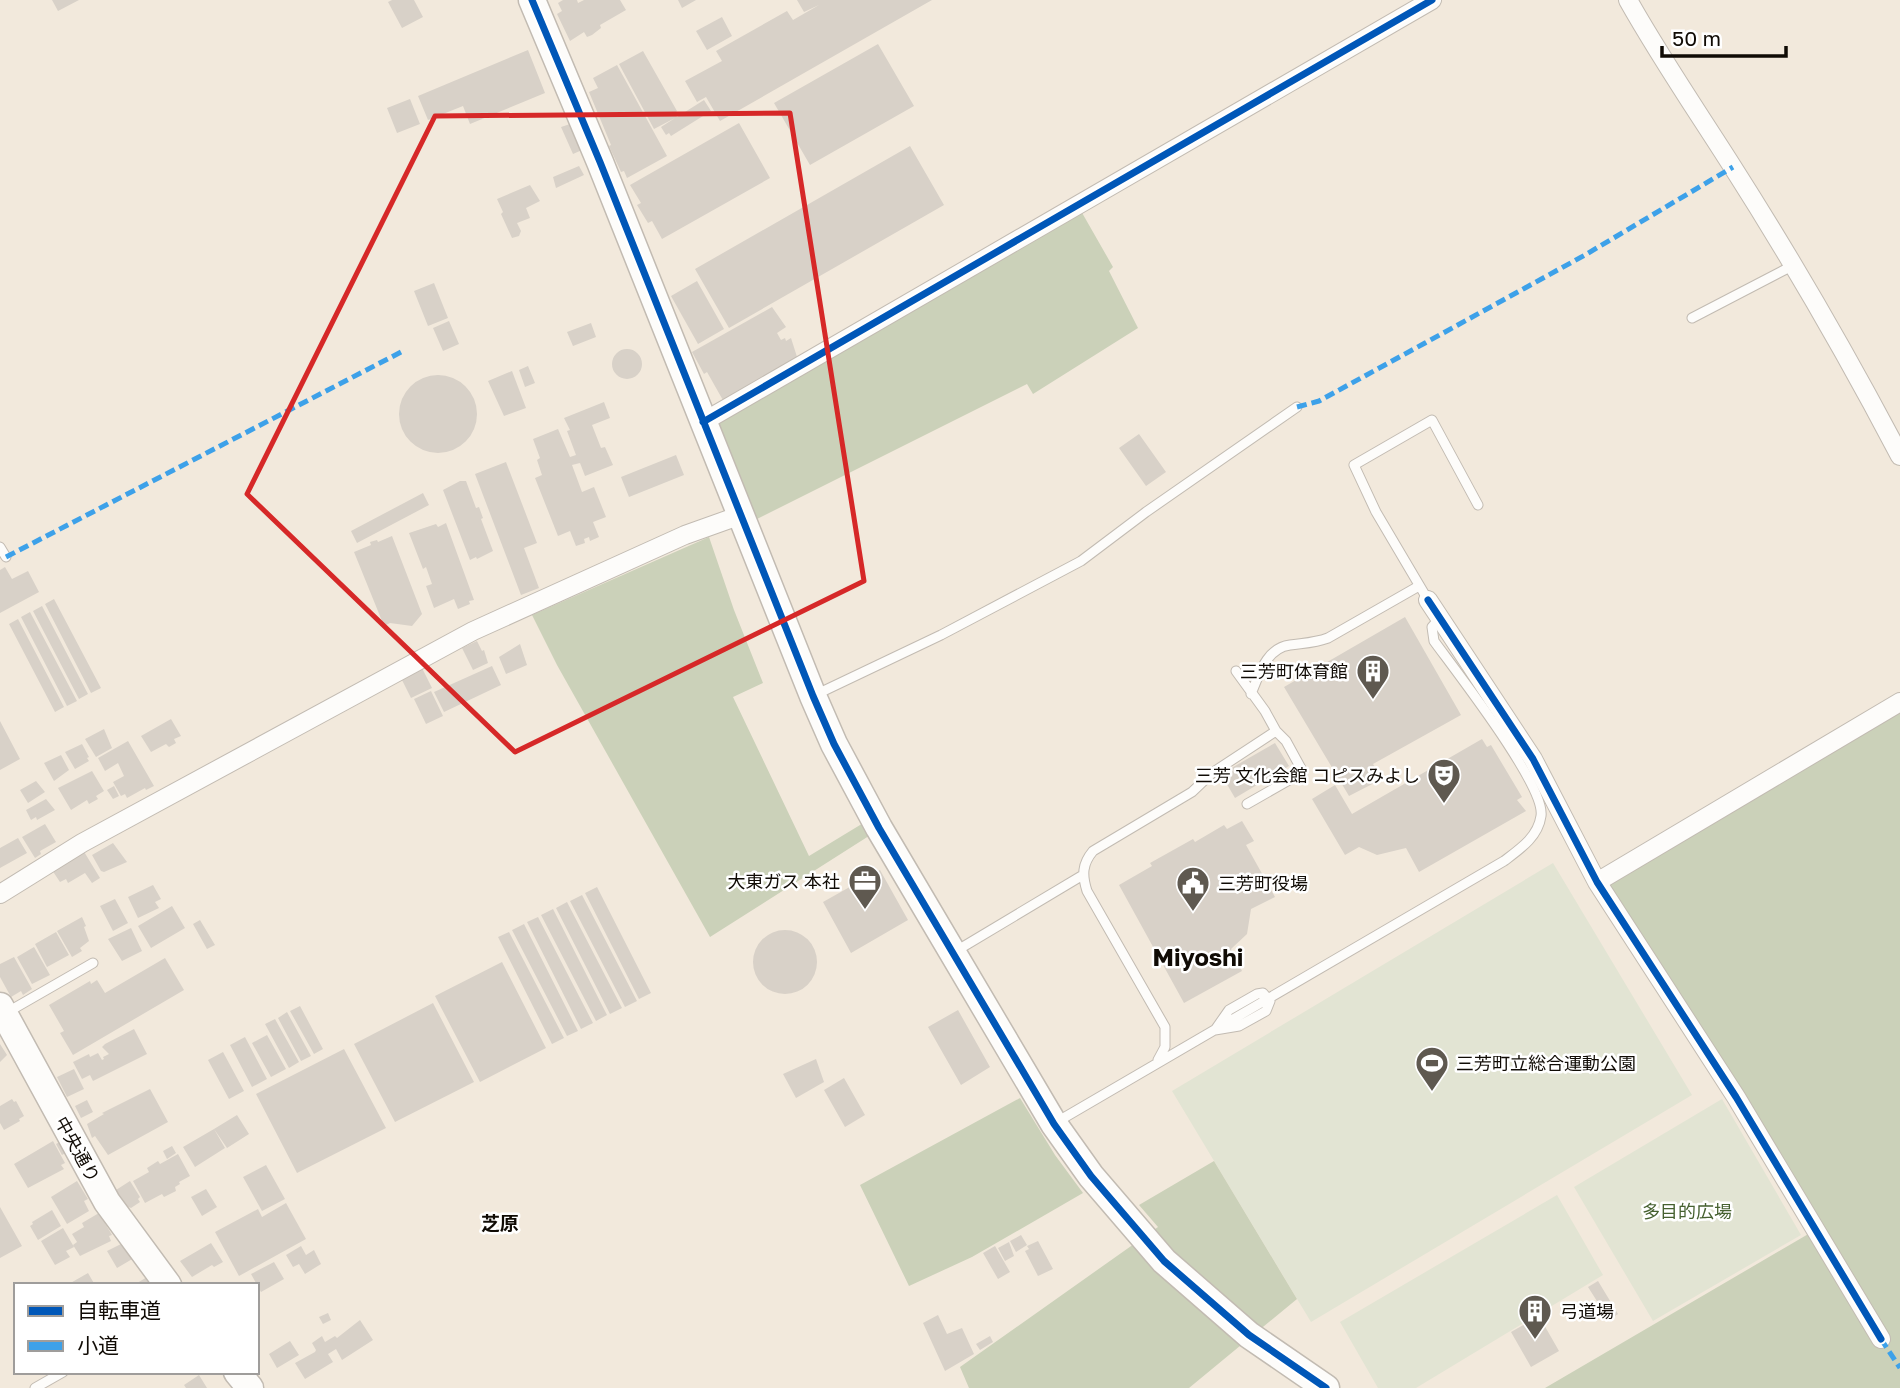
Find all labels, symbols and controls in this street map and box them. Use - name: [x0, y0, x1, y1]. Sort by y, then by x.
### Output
- scale bar: [1662, 14, 1786, 58]
- text: 50 m: [1672, 25, 1721, 51]
- building icon: 三芳町体育館: [1354, 652, 1392, 701]
- place label: 三芳町体育館: [1240, 660, 1348, 682]
- theatre icon: 三芳 文化会館 コピスみよし: [1425, 756, 1463, 805]
- place label: 三芳 文化会館 コピスみよし: [1195, 764, 1420, 786]
- office icon: 大東ガス 本社: [846, 862, 884, 911]
- public building icon: 三芳町役場: [1174, 864, 1212, 913]
- place label: 大東ガス 本社: [728, 870, 840, 892]
- place label: 三芳町役場: [1218, 872, 1308, 894]
- district label: Miyoshi: [1153, 942, 1243, 971]
- sports icon: 三芳町立総合運動公園: [1413, 1044, 1451, 1093]
- place label: 三芳町立総合運動公園: [1456, 1052, 1636, 1074]
- street label: 中央通り: [51, 1112, 105, 1186]
- park label: 多目的広場: [1642, 1200, 1732, 1222]
- district label: 芝原: [481, 1211, 519, 1234]
- legend: [14, 1283, 259, 1374]
- building icon: 弓道場: [1516, 1292, 1554, 1341]
- text: 自転車道: [77, 1297, 161, 1323]
- place label: 弓道場: [1560, 1300, 1614, 1322]
- text: 小道: [77, 1332, 119, 1358]

